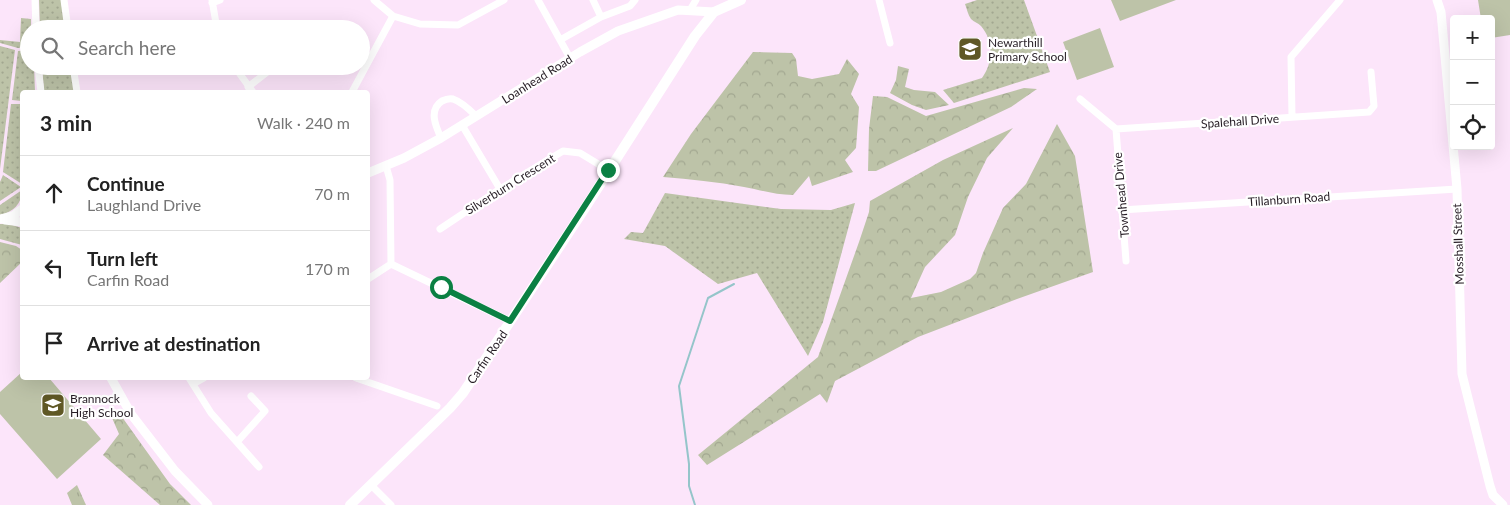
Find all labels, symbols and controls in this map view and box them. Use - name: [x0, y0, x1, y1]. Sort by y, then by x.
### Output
- map controls: [1450, 15, 1495, 150]
- button: +: [1450, 15, 1495, 60]
- search box: [20, 20, 370, 75]
- icon: search: [38, 34, 66, 62]
- place label: Newarthill Primary School: [988, 35, 1067, 64]
- text: Search here: [78, 36, 176, 59]
- school or university icon: Newarthill Primary School: [957, 36, 983, 62]
- street label: Loanhead Road: [499, 51, 575, 107]
- button: −: [1450, 60, 1495, 105]
- button: locate: [1450, 105, 1495, 150]
- text: 3 min: [40, 110, 92, 135]
- street label: Spalehall Drive: [1200, 111, 1280, 131]
- text: Walk · 240 m: [257, 113, 350, 132]
- street label: Silverburn Crescent: [462, 150, 558, 218]
- street label: Townhead Drive: [1110, 152, 1132, 238]
- route end: [597, 159, 620, 182]
- text: Continue: [87, 172, 165, 195]
- icon: ahead: [40, 179, 68, 207]
- text: 70 m: [314, 184, 350, 203]
- street label: Tillanburn Road: [1247, 189, 1331, 209]
- text: Laughland Drive: [87, 195, 201, 214]
- street label: Mosshall Street: [1449, 202, 1467, 285]
- text: Turn left: [87, 247, 158, 270]
- icon: left: [40, 254, 68, 282]
- text: 170 m: [305, 259, 350, 278]
- text: Carfin Road: [87, 270, 169, 289]
- route start: [430, 276, 453, 299]
- street label: Carfin Road: [464, 327, 510, 387]
- icon: arrive: [40, 329, 68, 357]
- text: Arrive at destination: [87, 332, 260, 355]
- place label: Brannock High School: [70, 391, 133, 420]
- school or university icon: Brannock High School: [40, 392, 66, 418]

